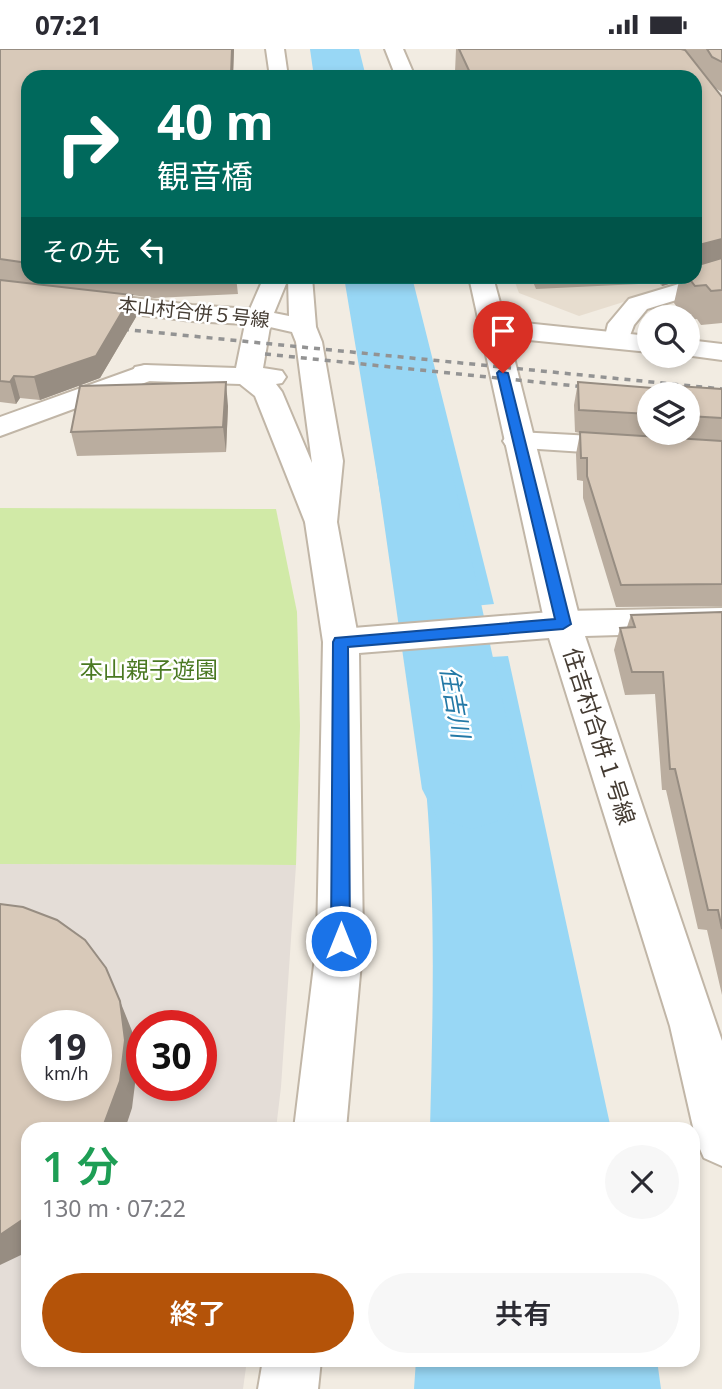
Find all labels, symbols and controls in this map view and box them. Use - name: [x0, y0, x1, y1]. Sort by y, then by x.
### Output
- text: 07:21: [35, 7, 102, 43]
- text: 40 m: [157, 88, 274, 154]
- icon: right: [42, 98, 133, 189]
- text: 観音橋: [157, 154, 253, 197]
- icon: left: [134, 231, 172, 269]
- text: その先: [42, 233, 120, 269]
- street label: 本山村合併５号線: [117, 291, 271, 333]
- pin: [473, 301, 533, 373]
- map controls: [637, 305, 700, 445]
- button: search: [637, 305, 700, 368]
- icon: arrive: [484, 312, 522, 350]
- button: layers: [637, 382, 700, 445]
- street label: 住吉村合併１号線: [556, 644, 644, 828]
- park label: 本山親子遊園: [80, 653, 218, 685]
- water label: 住吉川: [433, 664, 479, 743]
- position arrow: [304, 904, 378, 978]
- speed limit sign: 30: [126, 1010, 217, 1101]
- text: 19: [46, 1023, 87, 1070]
- text: km/h: [44, 1061, 89, 1085]
- text: 1 分: [42, 1137, 119, 1194]
- button: close: [605, 1145, 679, 1219]
- text: 130 m · 07:22: [42, 1192, 186, 1224]
- button: 終了: [42, 1273, 354, 1353]
- button: 共有: [368, 1273, 679, 1353]

